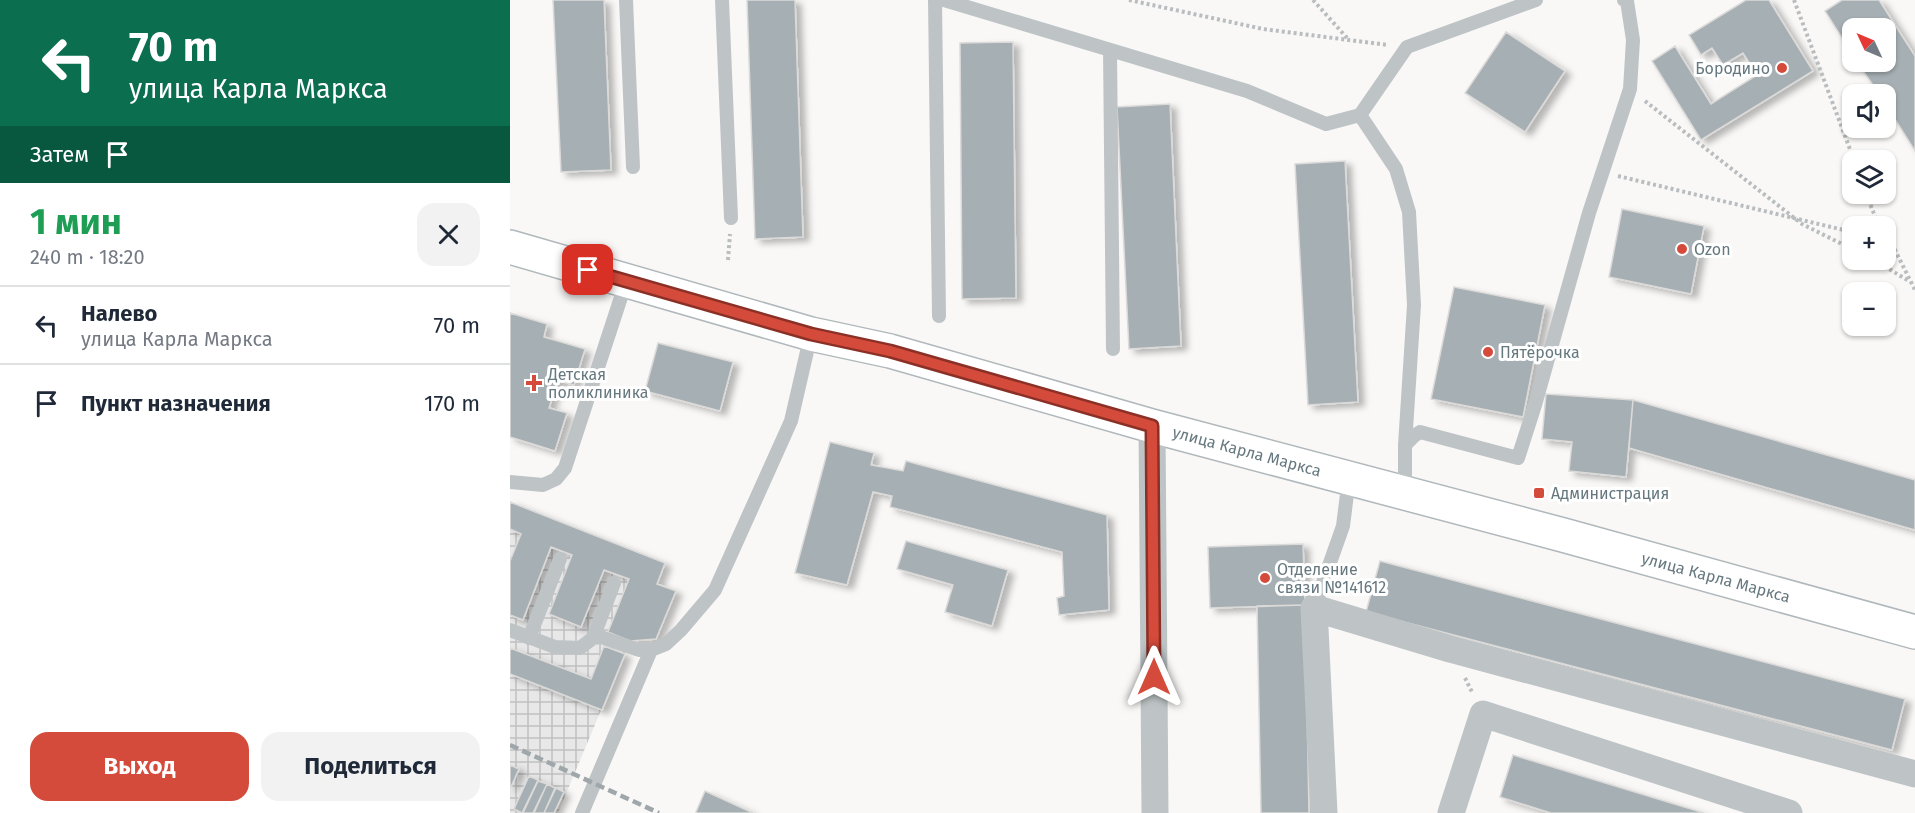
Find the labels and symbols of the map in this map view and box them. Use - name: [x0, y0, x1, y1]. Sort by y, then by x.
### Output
- north arrow: [1842, 18, 1896, 72]
- place label: Бородино: [1695, 59, 1770, 78]
- marker: Бородино: [1775, 61, 1789, 75]
- place label: Ozon: [1694, 240, 1731, 259]
- marker: Ozon: [1675, 242, 1689, 256]
- pin: [562, 244, 613, 295]
- place label: Пятёрочка: [1500, 343, 1580, 362]
- marker: Пятёрочка: [1481, 345, 1495, 359]
- place label: Детская поликлиника: [547, 365, 648, 402]
- marker: Детская поликлиника: [525, 374, 543, 392]
- street label: улица Карла Маркса: [1170, 422, 1323, 481]
- place label: Администрация: [1551, 484, 1669, 503]
- marker: Администрация: [1532, 486, 1546, 500]
- street label: улица Карла Маркса: [1639, 548, 1792, 607]
- place label: Отделение связи №141612: [1277, 560, 1386, 597]
- marker: Отделение связи №141612: [1258, 571, 1272, 585]
- position arrow: [1122, 645, 1186, 709]

